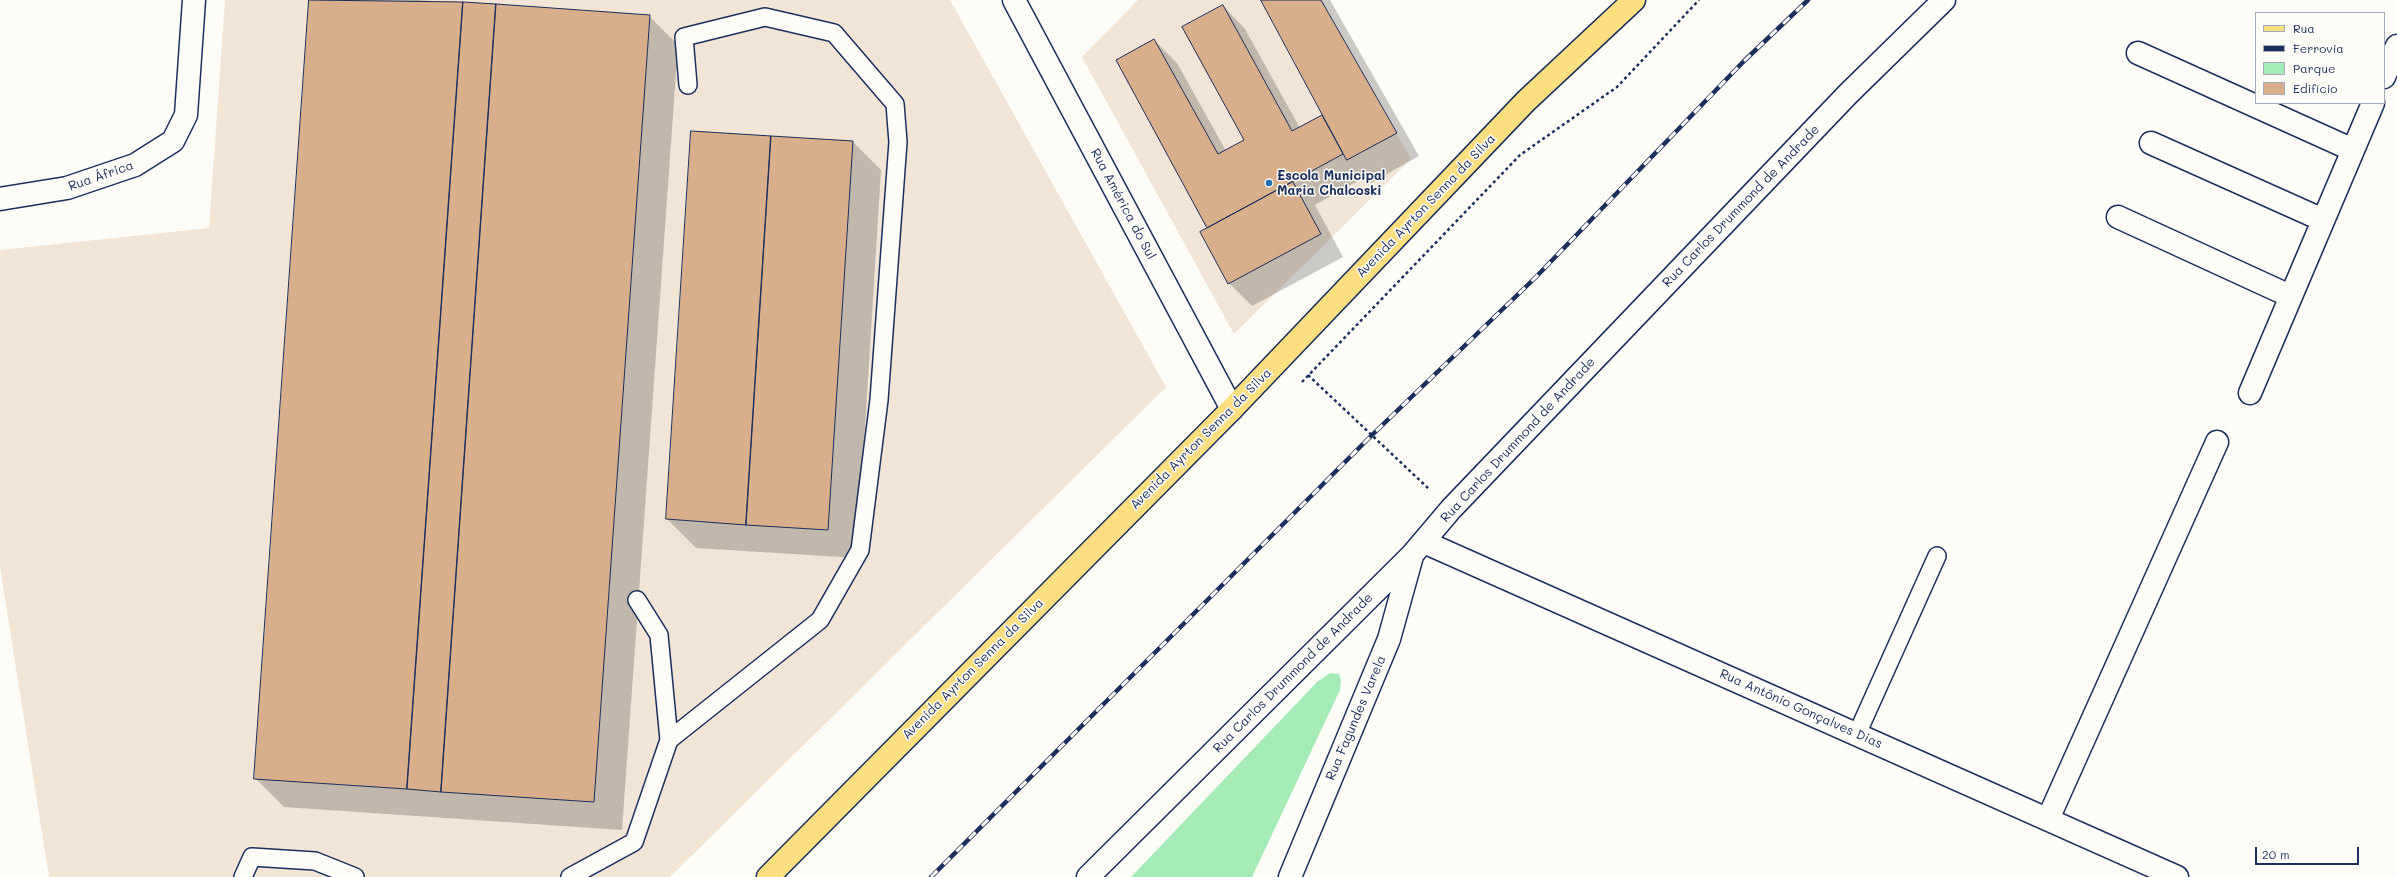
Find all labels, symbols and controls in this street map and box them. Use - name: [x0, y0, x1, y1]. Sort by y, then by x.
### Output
- legend: [2255, 12, 2385, 104]
- text: Rua: [2293, 20, 2315, 36]
- text: Ferrovia: [2293, 40, 2344, 56]
- text: Parque: [2293, 60, 2336, 76]
- text: Edifício: [2293, 80, 2337, 96]
- street label: Rua Carlos Drummond de Andrade: [1659, 122, 1823, 290]
- street label: Avenida Ayrton Senna da Silva: [1353, 131, 1499, 281]
- street label: Rua América do Sul: [1087, 146, 1159, 262]
- street label: Rua África: [66, 158, 136, 194]
- place label: Escola Municipal Maria Chalcoski: [1277, 168, 1385, 199]
- marker: Escola Municipal Maria Chalcoski: [1264, 178, 1274, 188]
- street label: Rua Carlos Drummond de Andrade: [1437, 354, 1599, 526]
- street label: Avenida Ayrton Senna da Silva: [1127, 365, 1275, 513]
- street label: Rua Carlos Drummond de Andrade: [1210, 590, 1376, 756]
- street label: Avenida Ayrton Senna da Silva: [899, 595, 1047, 743]
- street label: Rua Fagundes Varela: [1323, 653, 1389, 783]
- street label: Rua Antônio Gonçalves Dias: [1717, 666, 1885, 752]
- scale bar: [2257, 839, 2361, 865]
- text: 20 m: [2262, 846, 2290, 862]

